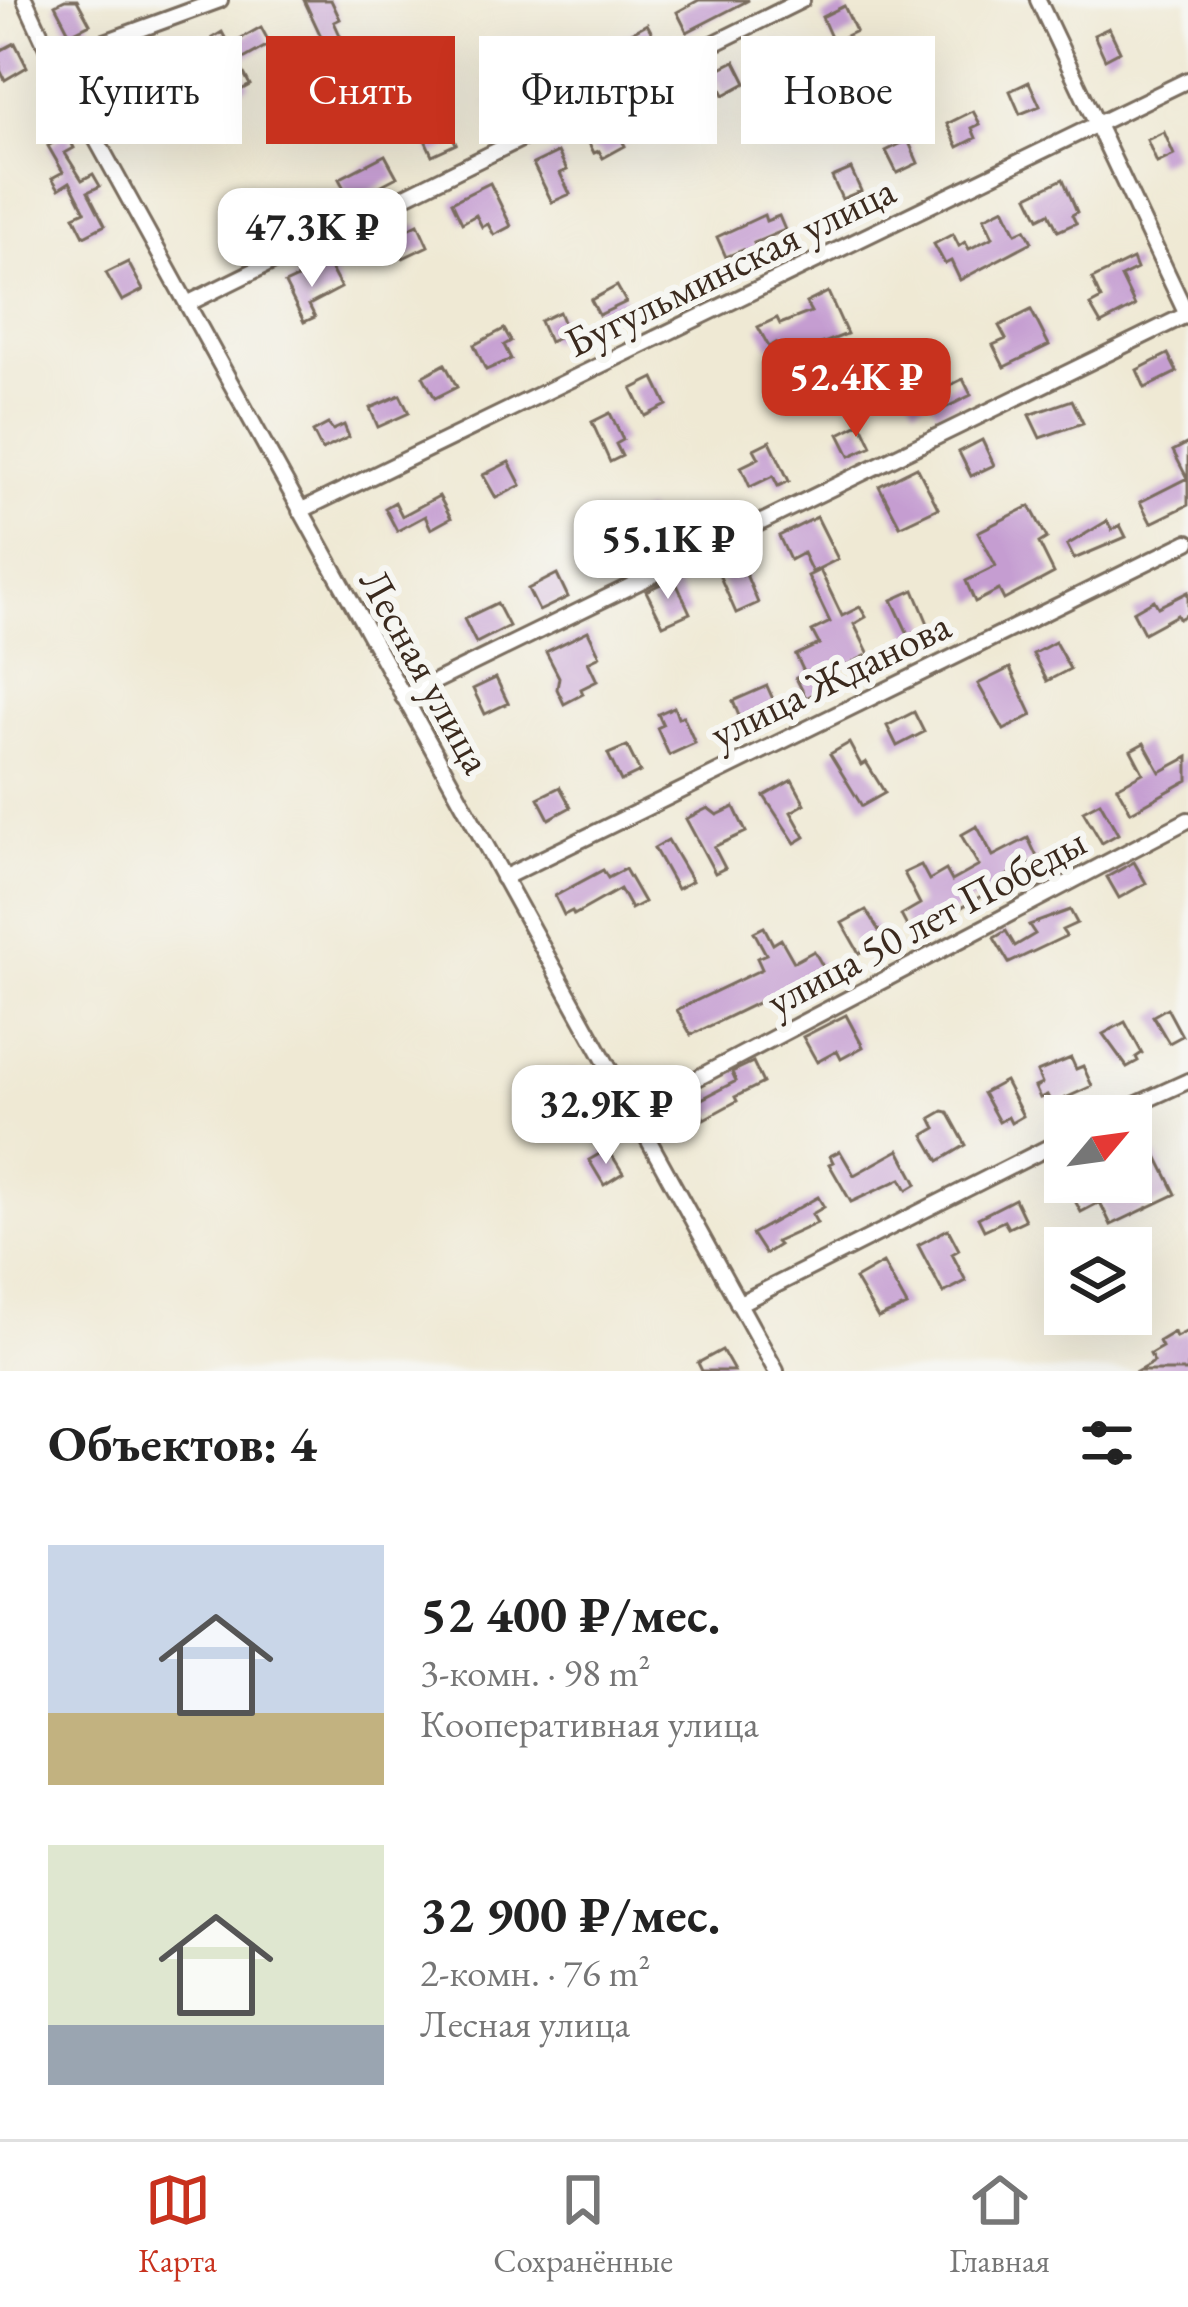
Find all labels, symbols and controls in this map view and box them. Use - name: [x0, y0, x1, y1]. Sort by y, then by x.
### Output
- chip: Купить: [36, 36, 242, 144]
- chip: Снять: [266, 36, 455, 144]
- chip: Фильтры: [479, 36, 717, 144]
- chip: Новое: [741, 36, 935, 144]
- street label: Бугульминская улица: [556, 162, 904, 370]
- pin: 47.3K ₽: [201, 188, 423, 290]
- text: 47.3K ₽: [245, 201, 379, 252]
- pin: 52.4K ₽: [745, 338, 967, 440]
- text: 52.4K ₽: [789, 351, 923, 402]
- pin: 55.1K ₽: [557, 500, 779, 602]
- text: 55.1K ₽: [601, 513, 735, 564]
- street label: Лесная улица: [347, 559, 505, 783]
- street label: улица Жданова: [701, 597, 959, 761]
- street label: улица 50 лет Победы: [757, 814, 1095, 1028]
- pin: 32.9K ₽: [495, 1065, 717, 1167]
- text: 32.9K ₽: [539, 1078, 673, 1129]
- north arrow: [1044, 1095, 1152, 1203]
- map controls: [1044, 1095, 1152, 1335]
- button: layers: [1044, 1227, 1152, 1335]
- text: Объектов: 4: [48, 1410, 317, 1476]
- icon: filters: [1074, 1410, 1140, 1476]
- text: 52 400 ₽/мес.: [420, 1581, 720, 1647]
- icon: home: [144, 1593, 288, 1737]
- text: 3-комн. · 98 m²: [420, 1647, 651, 1698]
- text: Кооперативная улица: [420, 1698, 759, 1749]
- text: 32 900 ₽/мес.: [420, 1881, 720, 1947]
- icon: home: [144, 1893, 288, 2037]
- text: 2-комн. · 76 m²: [420, 1947, 651, 1998]
- text: Лесная улица: [420, 1998, 630, 2049]
- tab: Карта: [138, 2167, 217, 2282]
- tab: Сохранённые: [493, 2167, 673, 2282]
- tab: Главная: [949, 2167, 1050, 2282]

